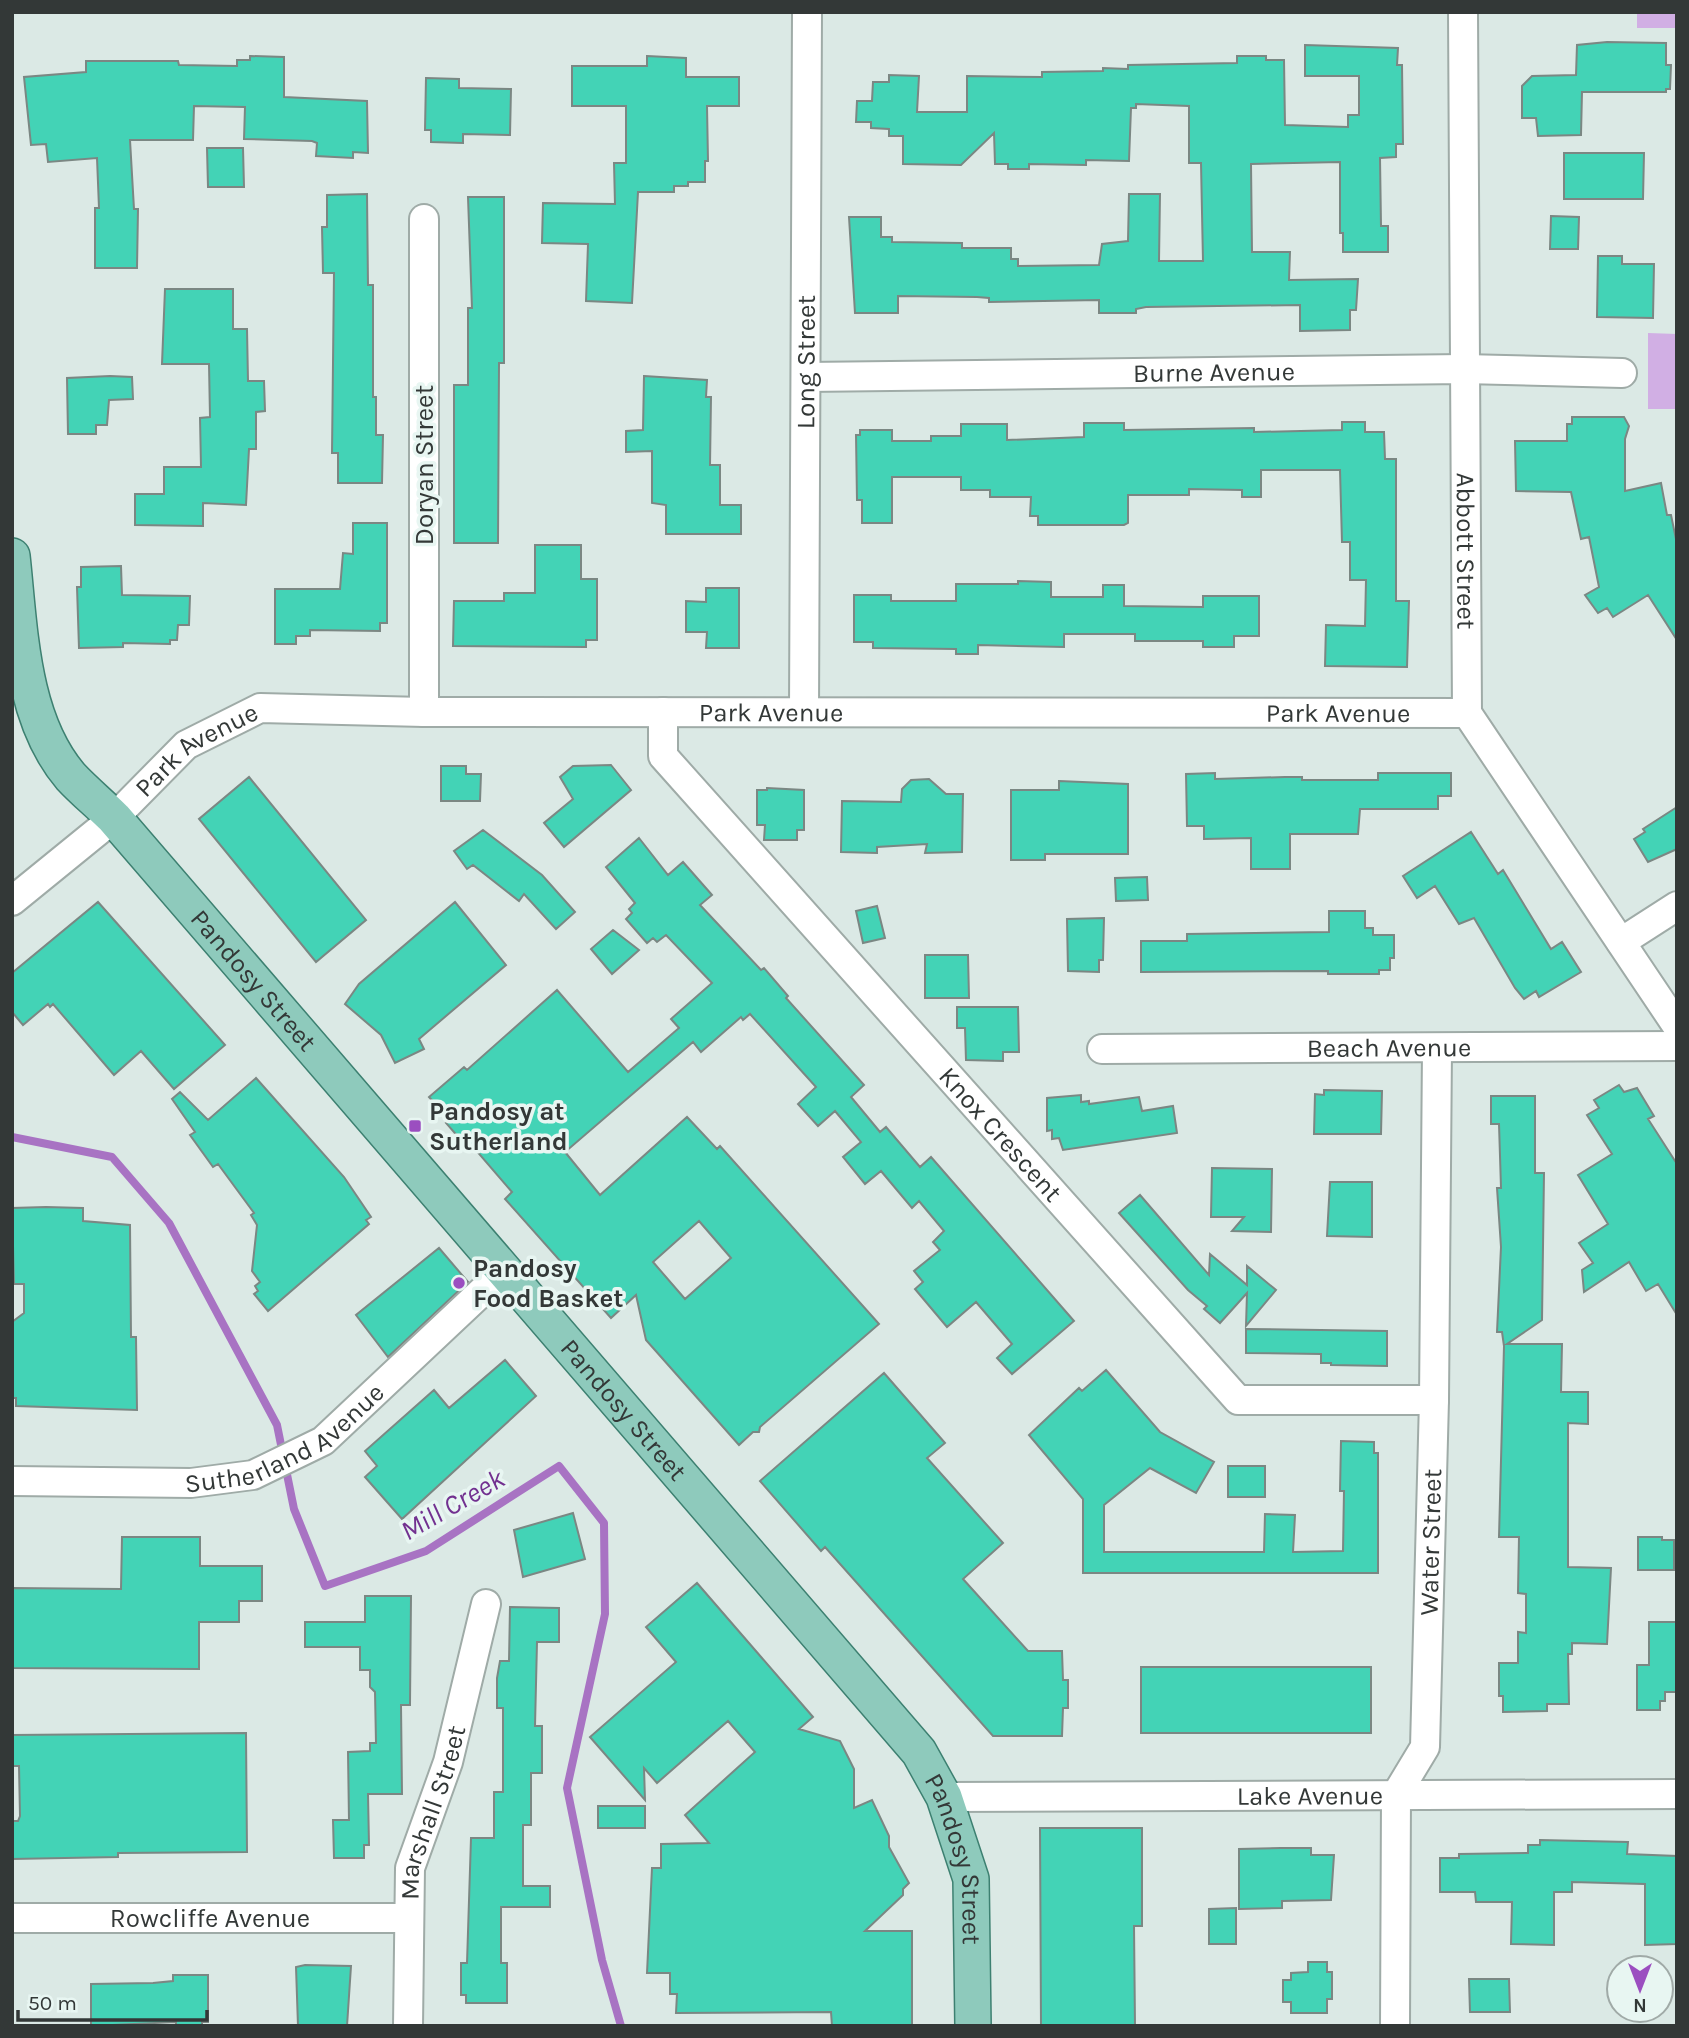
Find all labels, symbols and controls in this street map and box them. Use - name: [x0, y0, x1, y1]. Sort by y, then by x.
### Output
- street label: Long Street: [790, 295, 822, 429]
- street label: Burne Avenue: [1133, 356, 1295, 389]
- street label: Doryan Street: [409, 385, 440, 545]
- street label: Abbott Street: [1450, 472, 1482, 630]
- street label: Park Avenue: [129, 697, 263, 803]
- street label: Park Avenue: [699, 697, 843, 728]
- street label: Park Avenue: [1266, 698, 1410, 729]
- street label: Pandosy Street: [184, 903, 323, 1058]
- street label: Beach Avenue: [1307, 1032, 1471, 1064]
- street label: Knox Crescent: [932, 1061, 1069, 1208]
- place label: Pandosy at Sutherland: [429, 1096, 568, 1157]
- marker: Pandosy at Sutherland: [407, 1118, 423, 1134]
- place label: Pandosy Food Basket: [473, 1253, 624, 1314]
- marker: Pandosy Food Basket: [451, 1275, 467, 1291]
- street label: Pandosy Street: [554, 1333, 693, 1487]
- street label: Sutherland Avenue: [183, 1377, 391, 1500]
- water label: Mill Creek: [395, 1461, 511, 1547]
- street label: Water Street: [1413, 1468, 1448, 1616]
- street label: Marshall Street: [395, 1722, 472, 1900]
- street label: Pandosy Street: [918, 1768, 987, 1945]
- street label: Lake Avenue: [1237, 1780, 1383, 1812]
- street label: Rowcliffe Avenue: [110, 1903, 310, 1934]
- north arrow: [1605, 1954, 1675, 2024]
- scale bar: [18, 1979, 206, 2023]
- text: 50 m: [28, 1991, 77, 2015]
- text: N: [1633, 1994, 1647, 2016]

